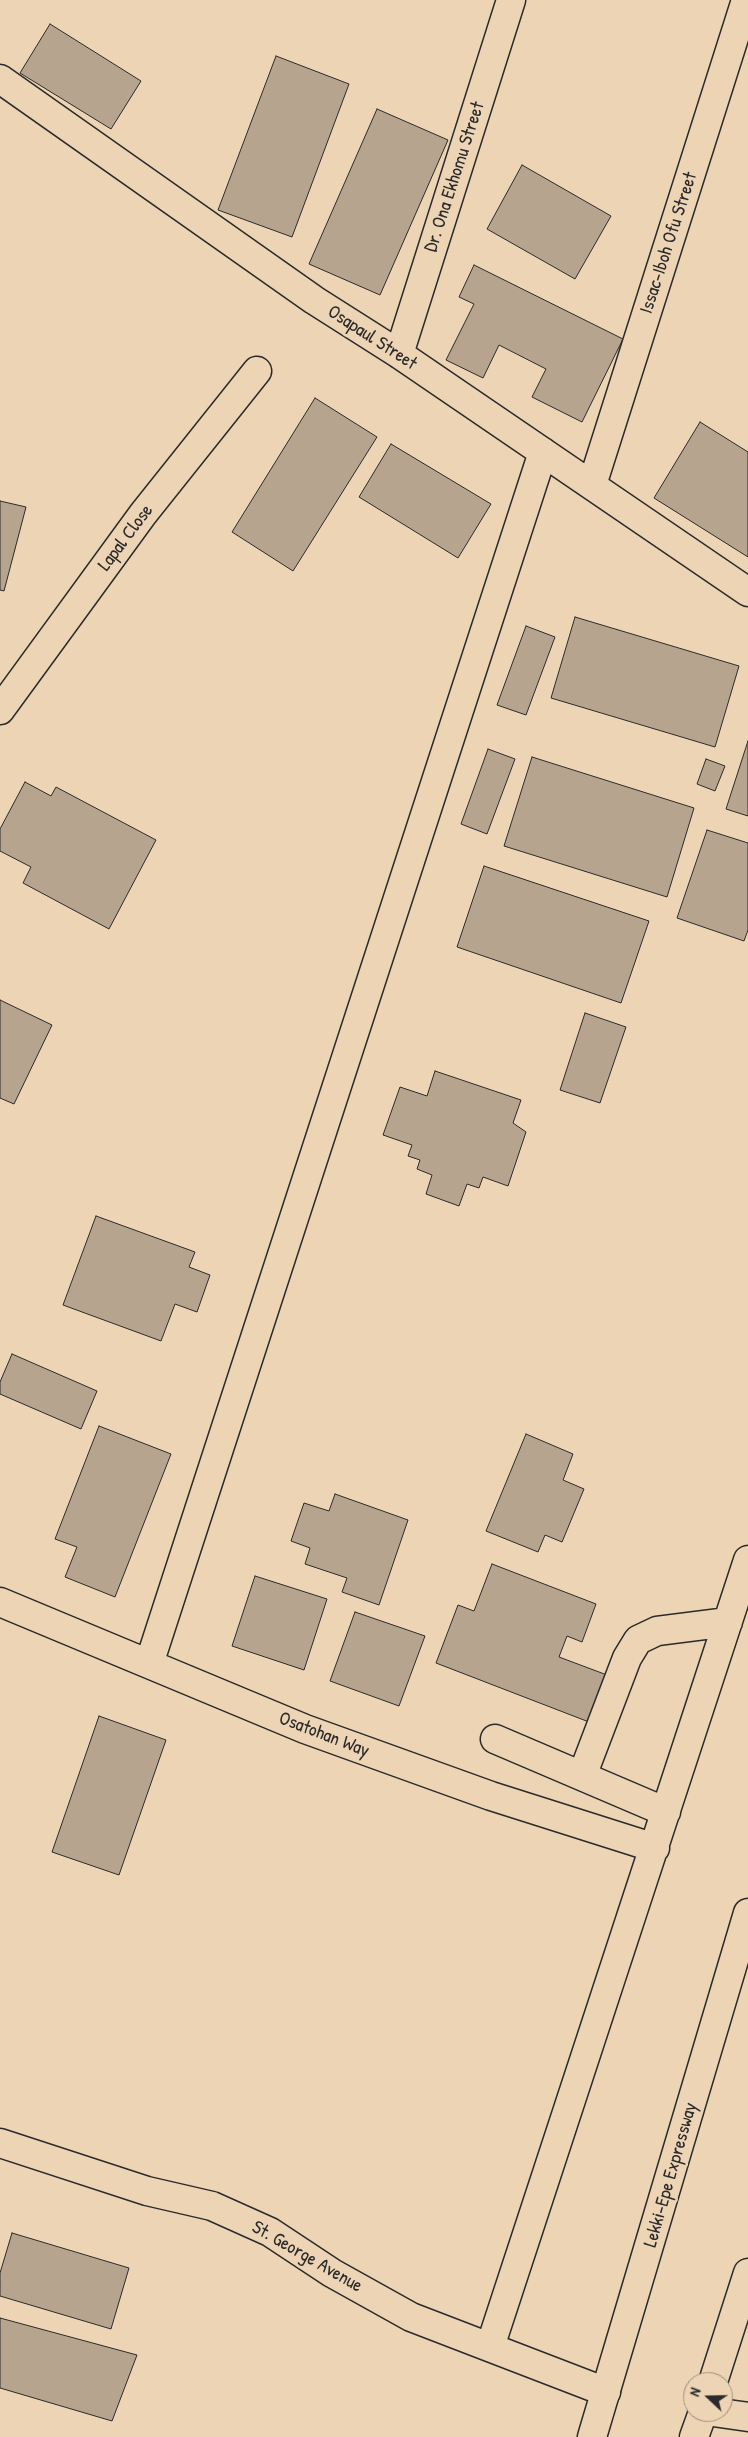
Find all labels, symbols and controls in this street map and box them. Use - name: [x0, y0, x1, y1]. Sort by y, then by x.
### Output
- street label: Dr. Ona Ekhomu Street: [420, 99, 490, 255]
- street label: Issac-Iboh Ofu Street: [635, 169, 703, 317]
- street label: Osapaul Street: [323, 301, 421, 375]
- street label: Lapal Close: [94, 500, 158, 576]
- street label: Osatohan Way: [276, 1707, 372, 1763]
- street label: Lekki-Epe Expressway: [639, 2100, 703, 2250]
- street label: St. George Avenue: [248, 2216, 366, 2298]
- north arrow: [683, 2372, 733, 2422]
- text: N: [684, 2385, 705, 2399]

